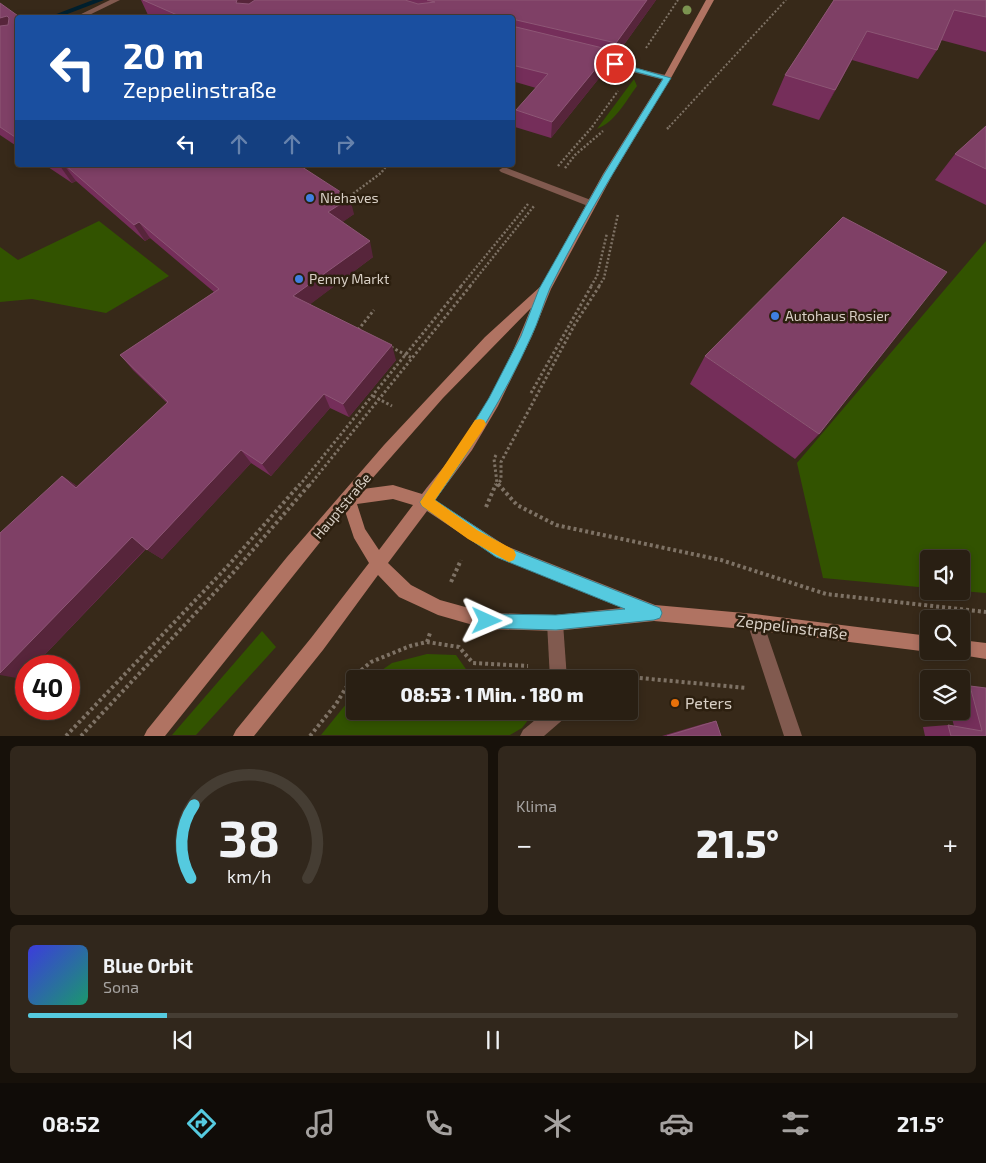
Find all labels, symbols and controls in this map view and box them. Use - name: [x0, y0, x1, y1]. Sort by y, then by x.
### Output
- text: 20 m: [123, 34, 204, 76]
- icon: left: [40, 35, 105, 100]
- pin: [594, 43, 636, 85]
- icon: arrive: [601, 50, 629, 78]
- text: Zeppelinstraße: [123, 76, 277, 102]
- icon: left: [172, 130, 200, 158]
- icon: ahead: [225, 130, 253, 158]
- icon: ahead: [278, 130, 306, 158]
- icon: right: [331, 130, 359, 158]
- place label: Niehaves: [320, 189, 379, 206]
- marker: Niehaves: [304, 192, 316, 204]
- place label: Penny Markt: [309, 270, 389, 287]
- marker: Penny Markt: [293, 273, 305, 285]
- place label: Autohaus Rosier: [785, 307, 890, 324]
- marker: Autohaus Rosier: [769, 310, 781, 322]
- street label: Hauptstraße: [309, 469, 374, 542]
- map controls: [920, 550, 970, 720]
- button: sound: [920, 550, 970, 600]
- position arrow: [460, 594, 512, 646]
- street label: Zeppelinstraße: [735, 610, 849, 643]
- button: search: [920, 610, 970, 660]
- speed limit sign: 40: [15, 655, 80, 720]
- button: layers: [920, 670, 970, 720]
- text: 08:53 · 1 Min. · 180 m: [401, 683, 583, 706]
- place label: Peters: [685, 693, 732, 712]
- marker: Peters: [669, 697, 681, 709]
- text: Klima: [516, 796, 557, 815]
- text: 38: [218, 805, 280, 867]
- text: 21.5°: [696, 820, 779, 866]
- text: −: [516, 827, 532, 861]
- text: +: [943, 827, 958, 861]
- text: km/h: [227, 865, 271, 887]
- text: Blue Orbit: [103, 954, 193, 977]
- text: Sona: [103, 977, 139, 996]
- icon: previous: [169, 1026, 197, 1054]
- icon: pause: [479, 1026, 507, 1054]
- icon: next: [789, 1026, 817, 1054]
- icon: directions: [184, 1106, 219, 1141]
- icon: music: [303, 1106, 338, 1141]
- icon: phone: [421, 1106, 456, 1141]
- icon: climate: [540, 1106, 575, 1141]
- icon: car: [659, 1106, 694, 1141]
- icon: filters: [778, 1106, 813, 1141]
- text: 08:52: [42, 1110, 100, 1136]
- text: 21.5°: [897, 1110, 944, 1136]

